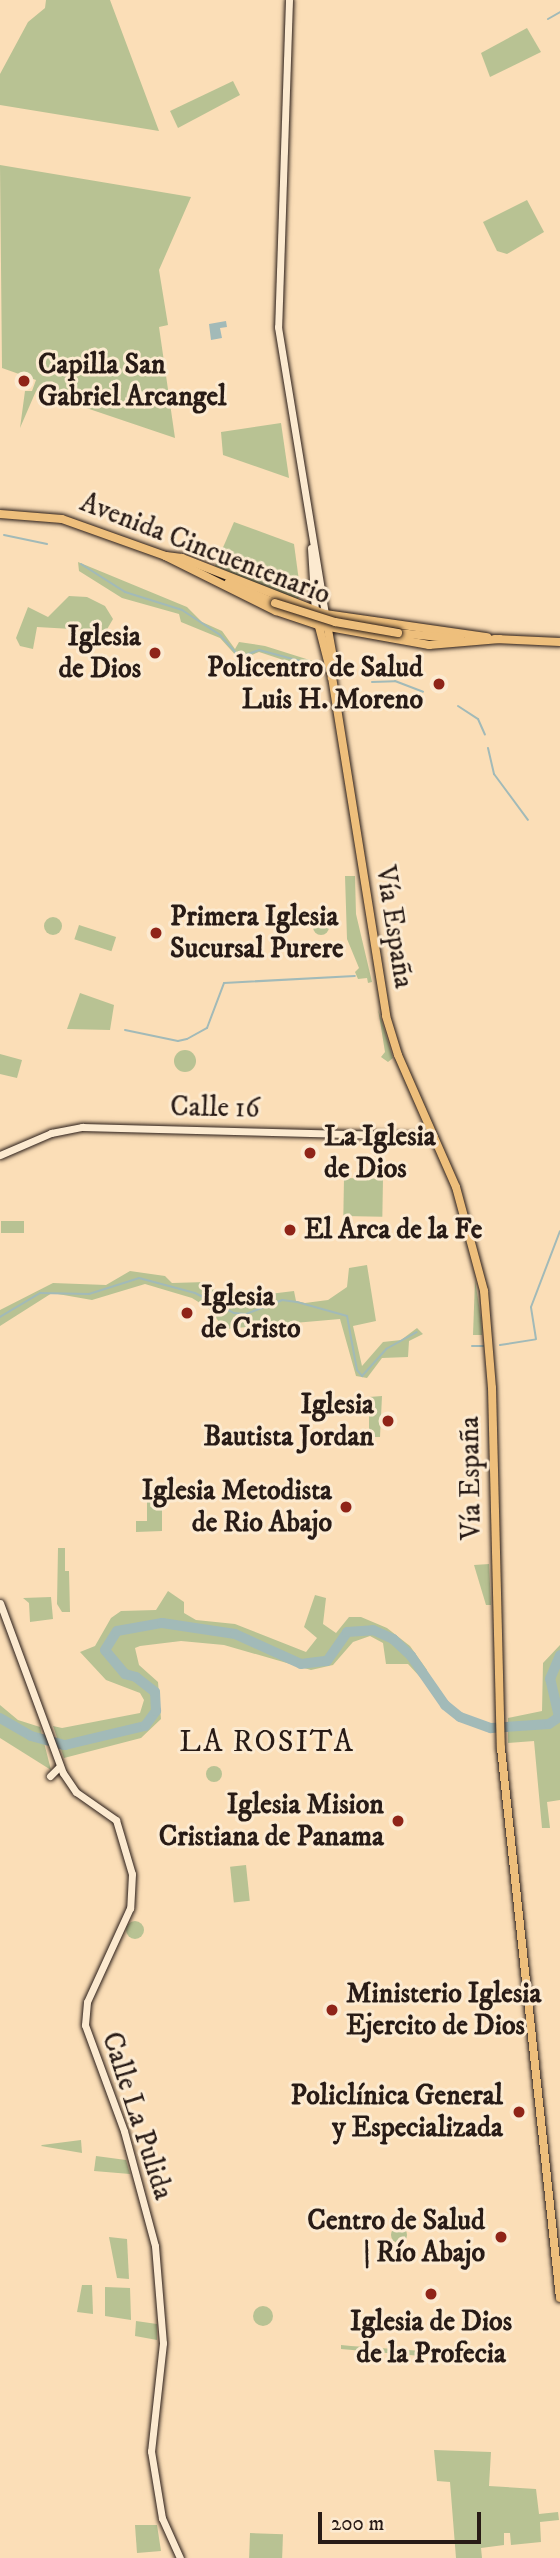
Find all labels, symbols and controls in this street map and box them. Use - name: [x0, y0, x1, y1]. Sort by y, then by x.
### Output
- place label: Capilla San Gabriel Arcangel: [38, 348, 226, 414]
- marker: Capilla San Gabriel Arcangel: [16, 373, 32, 389]
- street label: Avenida Cincuentenario: [75, 486, 335, 612]
- place label: Iglesia de Dios: [58, 620, 141, 686]
- marker: Iglesia de Dios: [147, 645, 163, 661]
- place label: Policentro de Salud Luis H. Moreno: [207, 651, 423, 717]
- marker: Policentro de Salud Luis H. Moreno: [429, 674, 449, 694]
- street label: Vía España: [368, 863, 420, 991]
- place label: Primera Iglesia Sucursal Purere: [170, 900, 344, 966]
- marker: Primera Iglesia Sucursal Purere: [148, 925, 164, 941]
- street label: Calle 16: [170, 1090, 260, 1126]
- place label: La Iglesia de Dios: [324, 1120, 436, 1186]
- marker: La Iglesia de Dios: [302, 1145, 318, 1161]
- place label: El Arca de la Fe: [304, 1213, 482, 1247]
- marker: El Arca de la Fe: [282, 1222, 298, 1238]
- place label: Iglesia de Cristo: [201, 1280, 301, 1346]
- marker: Iglesia de Cristo: [179, 1305, 195, 1321]
- place label: Iglesia Bautista Jordan: [203, 1388, 374, 1454]
- marker: Iglesia Bautista Jordan: [380, 1413, 396, 1429]
- street label: Vía España: [453, 1416, 489, 1540]
- place label: Iglesia Metodista de Rio Abajo: [142, 1474, 332, 1540]
- marker: Iglesia Metodista de Rio Abajo: [338, 1499, 354, 1515]
- district label: LA ROSITA: [180, 1725, 354, 1761]
- place label: Iglesia Mision Cristiana de Panama: [159, 1788, 384, 1854]
- marker: Iglesia Mision Cristiana de Panama: [390, 1813, 406, 1829]
- place label: Ministerio Iglesia Ejercito de Dios: [346, 1977, 541, 2043]
- marker: Ministerio Iglesia Ejercito de Dios: [324, 2002, 340, 2018]
- street label: Calle La Pulida: [94, 2028, 180, 2204]
- place label: Policlínica General y Especializada: [291, 2079, 503, 2145]
- marker: Policlínica General y Especializada: [509, 2102, 529, 2122]
- place label: Centro de Salud | Río Abajo: [307, 2204, 485, 2270]
- marker: Centro de Salud | Río Abajo: [491, 2227, 511, 2247]
- marker: Iglesia de Dios de la Profecia: [423, 2286, 439, 2302]
- place label: Iglesia de Dios de la Profecia: [350, 2305, 512, 2371]
- scale bar: [322, 2498, 485, 2542]
- text: 200 m: [331, 2511, 384, 2537]

